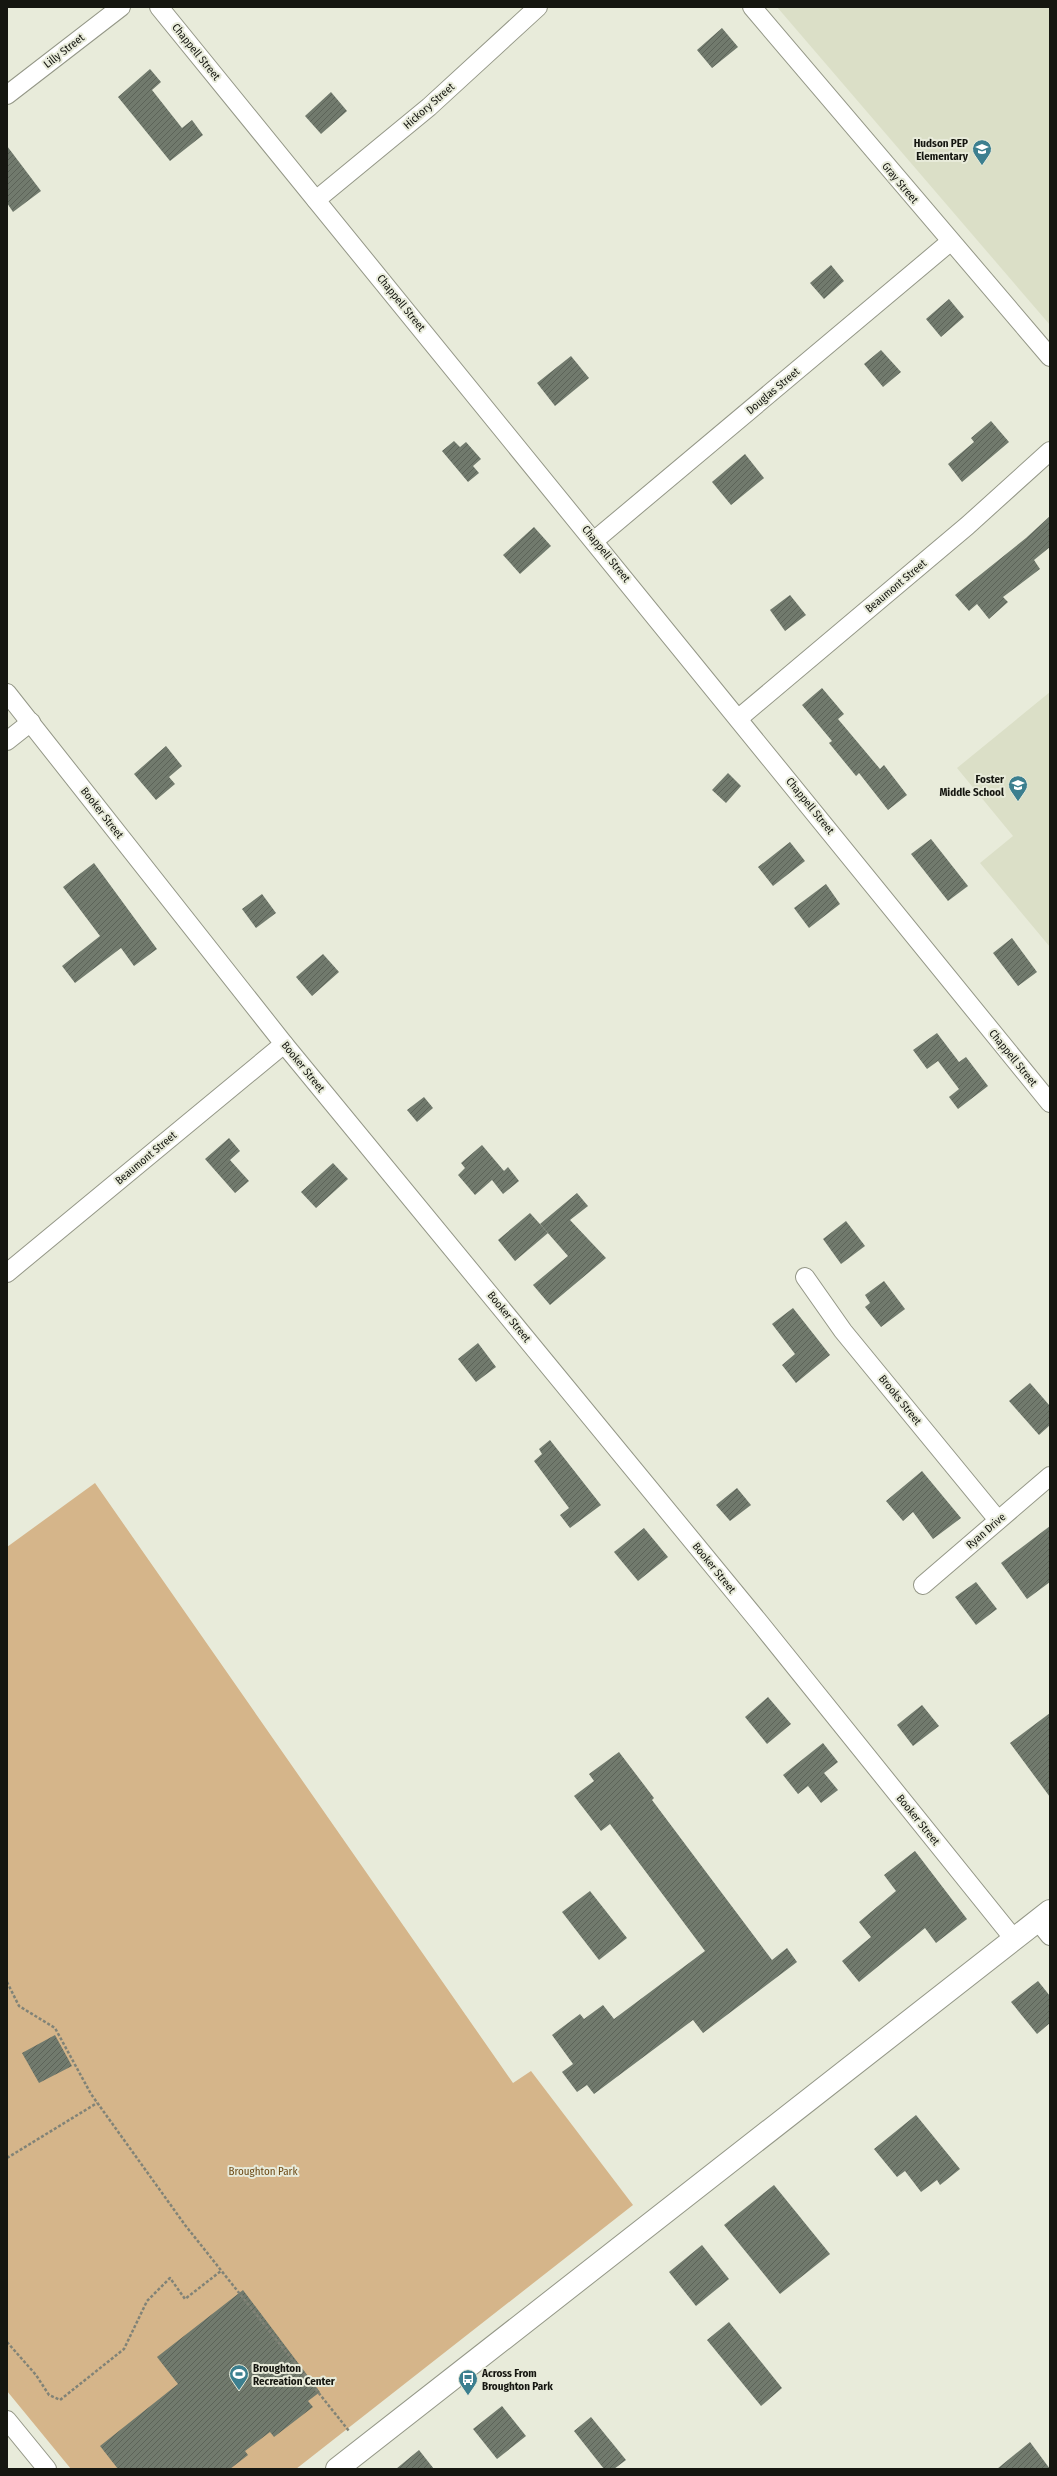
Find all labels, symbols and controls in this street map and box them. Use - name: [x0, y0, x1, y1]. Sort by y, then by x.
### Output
- street label: Chappell Street: [169, 21, 223, 83]
- street label: Lilly Street: [41, 31, 87, 71]
- street label: Hickory Street: [401, 80, 457, 132]
- place label: Hudson PEP Elementary: [914, 137, 969, 163]
- school or university icon: Hudson PEP Elementary: [971, 138, 993, 166]
- street label: Gray Street: [879, 160, 921, 206]
- street label: Chappell Street: [374, 272, 428, 334]
- street label: Douglas Street: [744, 365, 803, 417]
- street label: Chappell Street: [579, 523, 633, 585]
- street label: Beaumont Street: [863, 556, 930, 615]
- place label: Foster Middle School: [939, 773, 1005, 799]
- school or university icon: Foster Middle School: [1007, 774, 1029, 802]
- street label: Chappell Street: [783, 775, 837, 837]
- street label: Booker Street: [78, 785, 126, 842]
- street label: Chappell Street: [986, 1027, 1040, 1089]
- street label: Booker Street: [279, 1039, 328, 1095]
- street label: Beaumont Street: [113, 1128, 180, 1187]
- street label: Booker Street: [485, 1289, 534, 1345]
- street label: Brooks Street: [876, 1372, 924, 1428]
- street label: Ryan Drive: [964, 1510, 1008, 1552]
- street label: Booker Street: [690, 1540, 739, 1596]
- street label: Booker Street: [894, 1792, 943, 1848]
- park label: Broughton Park: [228, 2165, 298, 2178]
- place label: Broughton Recreation Center: [253, 2362, 336, 2388]
- sports icon: Broughton Recreation Center: [228, 2363, 250, 2391]
- place label: Across From Broughton Park: [481, 2367, 553, 2393]
- bus stop icon: Across From Broughton Park: [457, 2368, 479, 2396]

